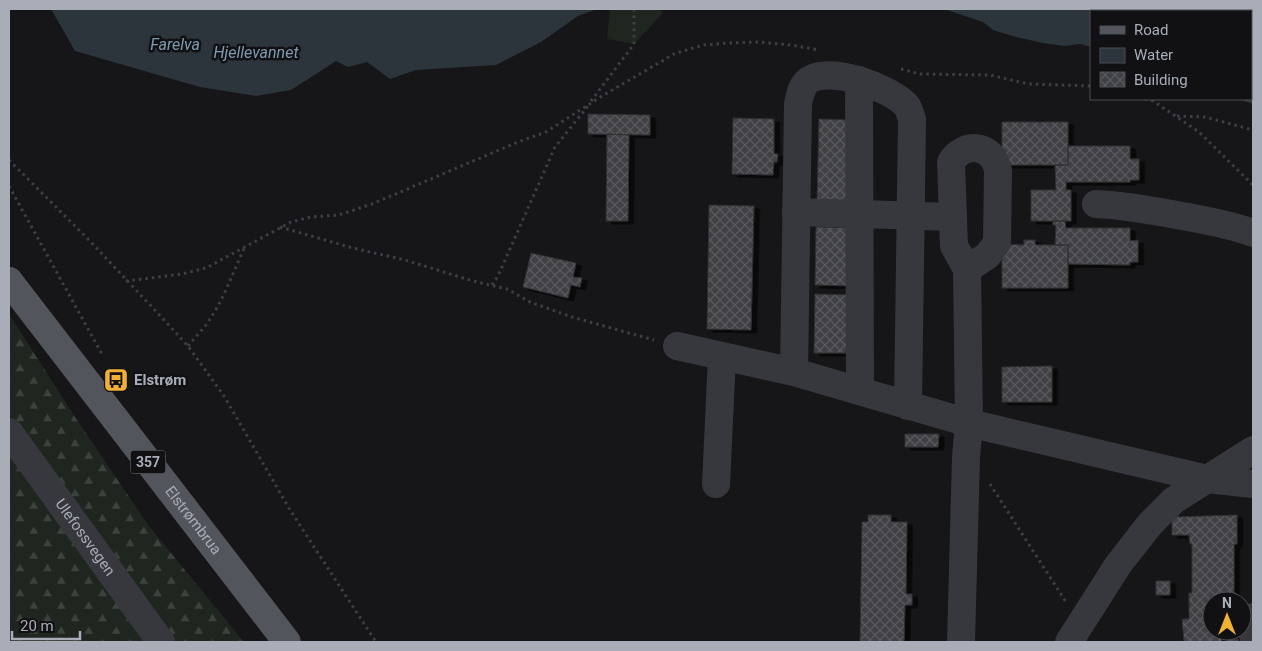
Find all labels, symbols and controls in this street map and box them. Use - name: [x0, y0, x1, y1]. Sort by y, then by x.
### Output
- legend: [1090, 10, 1252, 100]
- text: Road: [1134, 21, 1168, 39]
- water label: Farelva: [150, 35, 200, 54]
- water label: Hjellevannet: [214, 43, 299, 62]
- text: Water: [1134, 46, 1173, 64]
- text: Building: [1134, 71, 1188, 89]
- bus stop icon: Elstrøm: [103, 367, 129, 393]
- place label: Elstrøm: [134, 371, 186, 389]
- road number: 357: [130, 451, 166, 474]
- street label: Elstrømbrua: [161, 482, 225, 558]
- street label: Ulefossvegen: [51, 495, 119, 579]
- north arrow: [1202, 591, 1252, 641]
- text: N: [1222, 595, 1232, 611]
- scale bar: [12, 608, 80, 640]
- text: 20 m: [20, 617, 54, 635]

